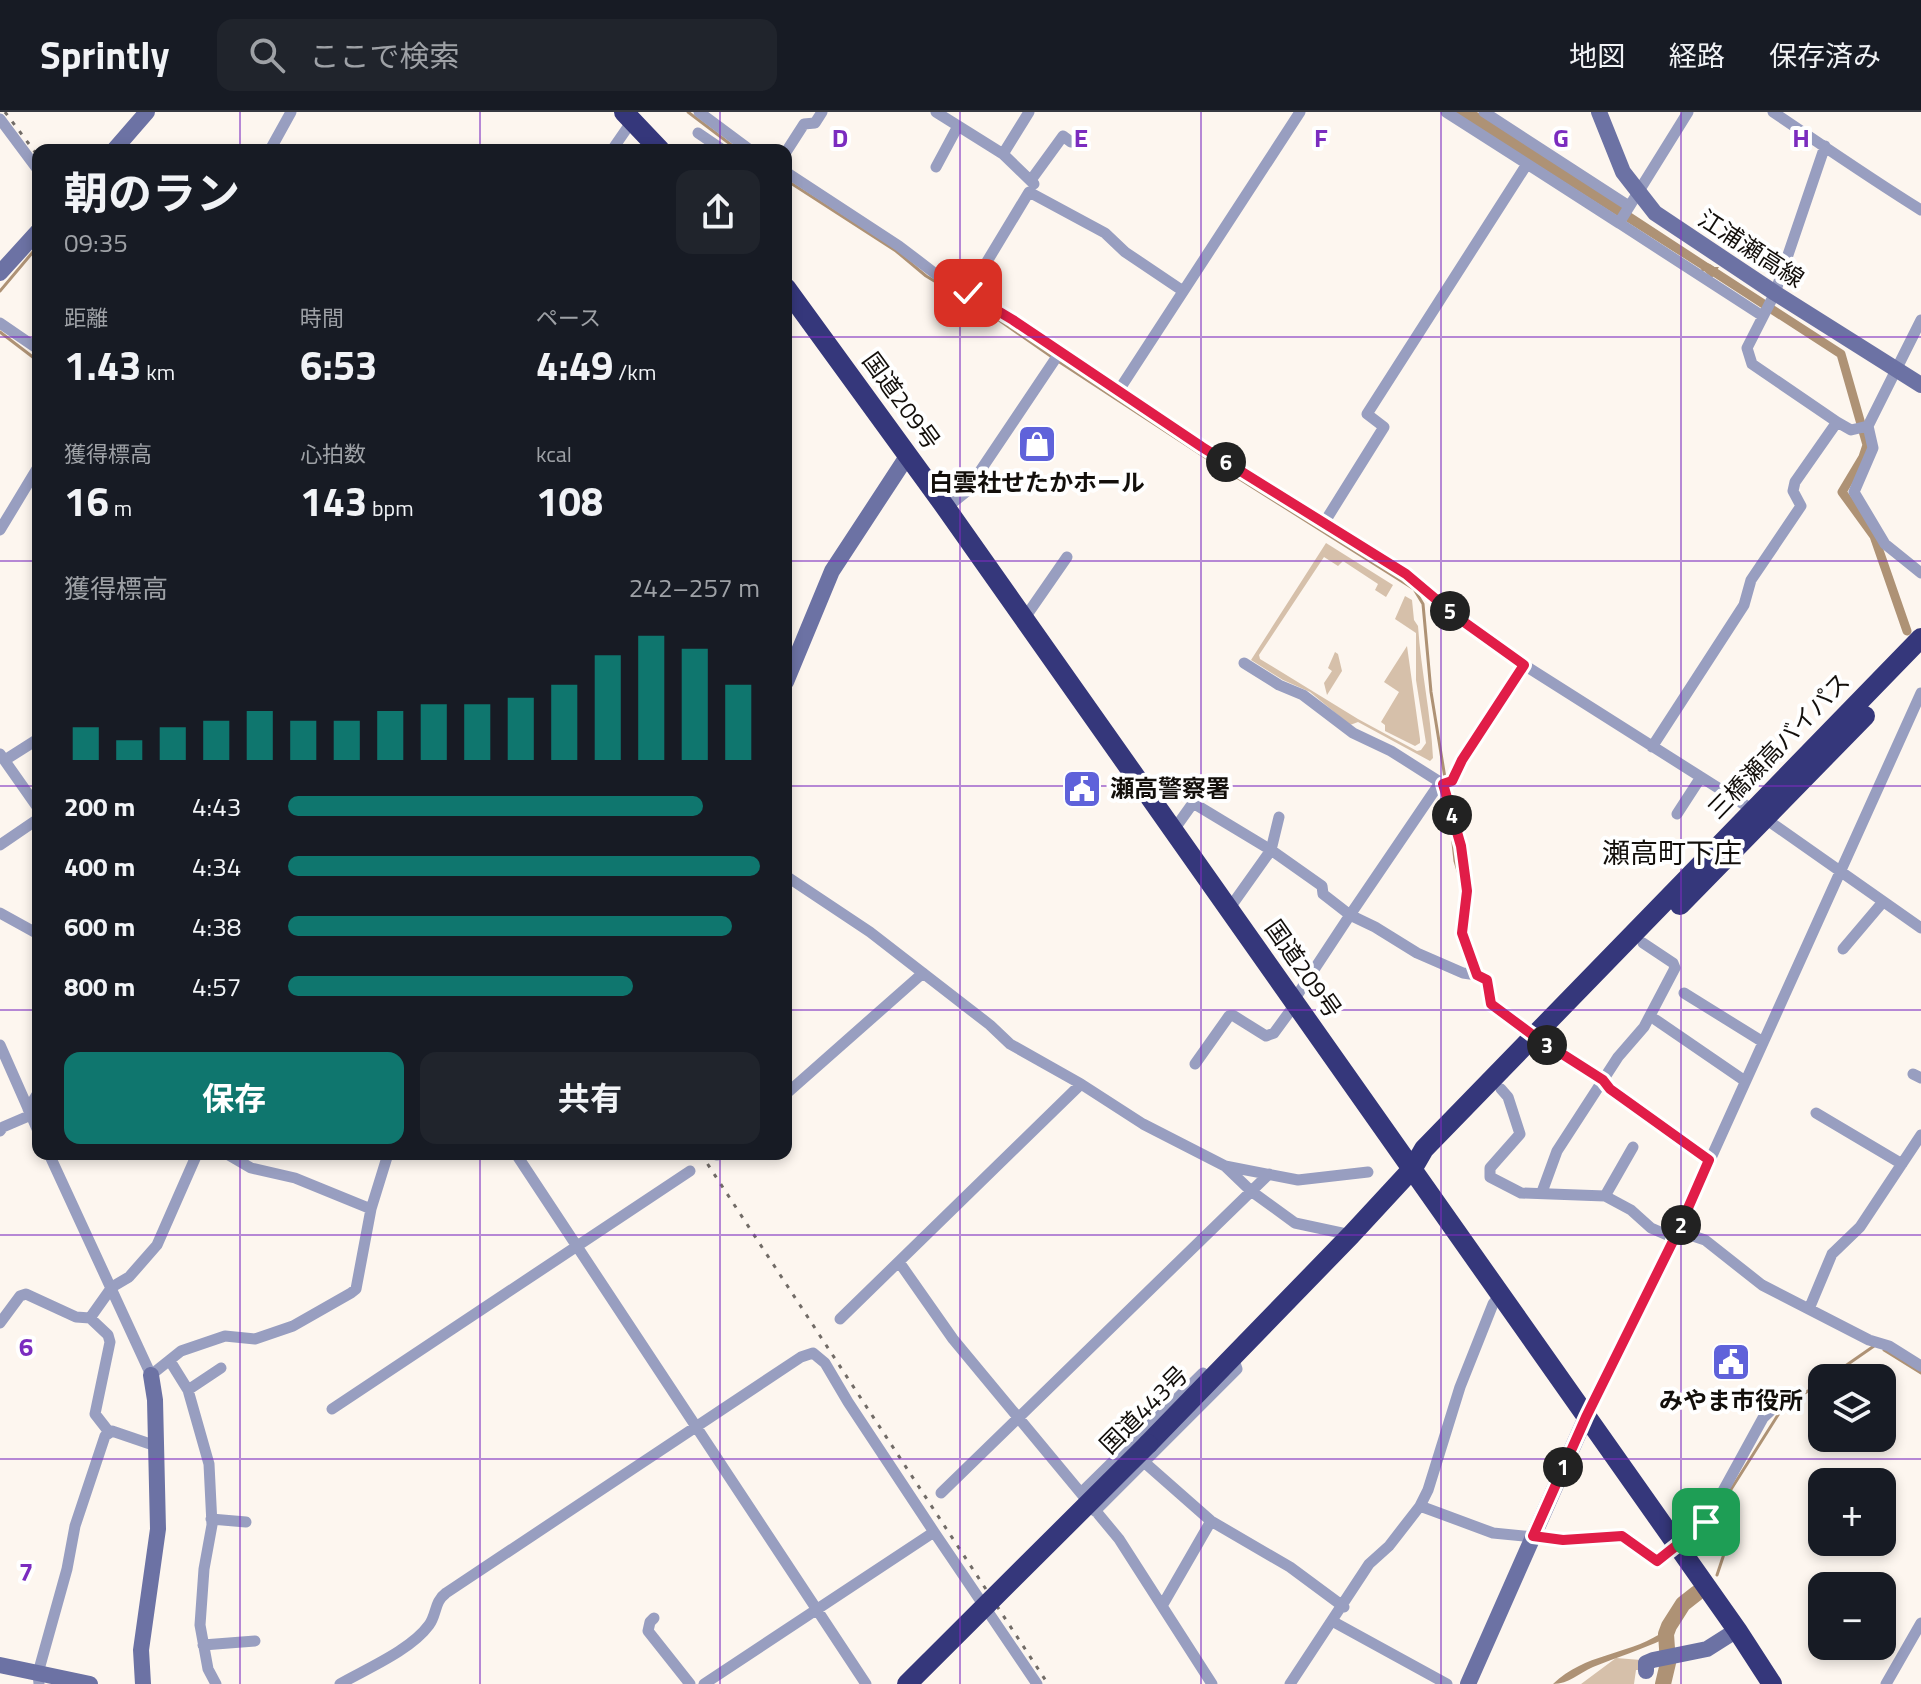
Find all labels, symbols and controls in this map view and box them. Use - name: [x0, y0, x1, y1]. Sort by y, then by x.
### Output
- search box: [217, 19, 777, 91]
- text: Sprintly: [40, 26, 169, 84]
- icon: search: [245, 33, 289, 77]
- text: ここで検索: [309, 33, 459, 79]
- text: 地図: [1569, 34, 1625, 77]
- text: 経路: [1669, 34, 1725, 77]
- text: 保存済み: [1769, 34, 1881, 77]
- text: D: [832, 118, 848, 157]
- text: E: [1074, 118, 1088, 157]
- text: F: [1314, 118, 1328, 157]
- text: G: [1553, 118, 1569, 157]
- text: H: [1792, 118, 1810, 157]
- text: 朝のラン: [64, 159, 240, 226]
- button: share: [676, 170, 760, 254]
- street label: 江浦瀬高線: [1691, 200, 1812, 296]
- text: 09:35: [64, 223, 128, 262]
- pin: [934, 259, 1002, 327]
- icon: check: [946, 271, 990, 315]
- text: 距離: [64, 301, 108, 335]
- text: 時間: [300, 301, 344, 335]
- text: ペース: [536, 301, 601, 335]
- text: 1.43: [64, 335, 141, 396]
- text: 6:53: [300, 335, 377, 396]
- text: 4:49: [536, 335, 613, 396]
- street label: 国道209号: [854, 344, 949, 456]
- text: km: [141, 355, 175, 389]
- text: /km: [613, 355, 656, 389]
- shop icon: 白雲社せたかホール: [1016, 423, 1058, 465]
- text: 獲得標高: [64, 437, 152, 471]
- text: 心拍数: [300, 437, 366, 471]
- text: kcal: [536, 437, 572, 471]
- pin: 6: [1206, 442, 1246, 482]
- text: 6: [1220, 445, 1232, 479]
- place label: 白雲社せたかホール: [929, 464, 1145, 500]
- text: 16: [64, 471, 109, 532]
- text: 143: [300, 471, 367, 532]
- text: 108: [536, 471, 603, 532]
- text: m: [109, 491, 132, 525]
- text: bpm: [367, 491, 414, 525]
- text: 242–257 m: [629, 568, 760, 607]
- text: 獲得標高: [64, 569, 168, 608]
- pin: 5: [1430, 591, 1470, 631]
- text: 5: [1444, 594, 1456, 628]
- street label: 三橋瀬高バイパス: [1699, 664, 1858, 827]
- public building icon: 瀬高警察署: [1061, 768, 1103, 810]
- place label: 瀬高警察署: [1110, 770, 1230, 806]
- text: 200 m: [64, 787, 135, 826]
- text: 4:43: [192, 787, 241, 826]
- pin: 4: [1432, 795, 1472, 835]
- text: 4: [1446, 798, 1458, 832]
- district label: 瀬高町下庄: [1602, 831, 1742, 874]
- text: 400 m: [64, 847, 135, 886]
- text: 4:34: [192, 847, 241, 886]
- text: 600 m: [64, 907, 135, 946]
- text: 4:38: [192, 907, 241, 946]
- street label: 国道209号: [1257, 912, 1351, 1025]
- text: 800 m: [64, 967, 135, 1006]
- text: 4:57: [192, 967, 241, 1006]
- pin: 3: [1527, 1025, 1567, 1065]
- text: 3: [1541, 1028, 1553, 1062]
- button: 保存: [64, 1052, 404, 1144]
- button: 共有: [420, 1052, 760, 1144]
- pin: 2: [1661, 1205, 1701, 1245]
- text: 2: [1675, 1208, 1687, 1242]
- text: 6: [19, 1327, 33, 1366]
- public building icon: みやま市役所: [1710, 1341, 1752, 1383]
- street label: 国道443号: [1091, 1357, 1196, 1462]
- map controls: [1808, 1364, 1896, 1660]
- button: layers: [1808, 1364, 1896, 1452]
- place label: みやま市役所: [1659, 1382, 1803, 1418]
- pin: 1: [1543, 1447, 1583, 1487]
- text: 1: [1557, 1450, 1569, 1484]
- button: +: [1808, 1468, 1896, 1556]
- pin: [1672, 1488, 1740, 1556]
- icon: arrive: [1684, 1500, 1728, 1544]
- text: 7: [19, 1552, 33, 1591]
- button: −: [1808, 1572, 1896, 1660]

